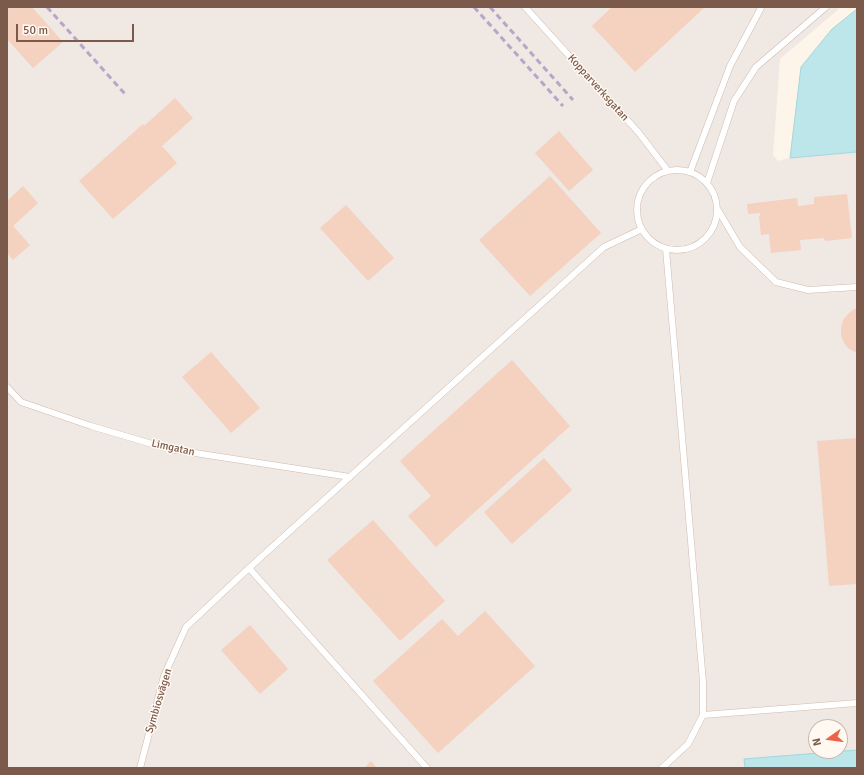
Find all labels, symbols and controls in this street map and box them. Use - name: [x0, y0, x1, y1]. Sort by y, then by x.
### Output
- scale bar: [18, 16, 136, 42]
- text: 50 m: [23, 23, 48, 38]
- street label: Kopparverksgatan: [565, 52, 631, 124]
- street label: Limgatan: [150, 437, 196, 459]
- street label: Symbiosvägen: [143, 667, 175, 735]
- north arrow: [808, 719, 848, 759]
- text: N: [810, 736, 824, 747]

